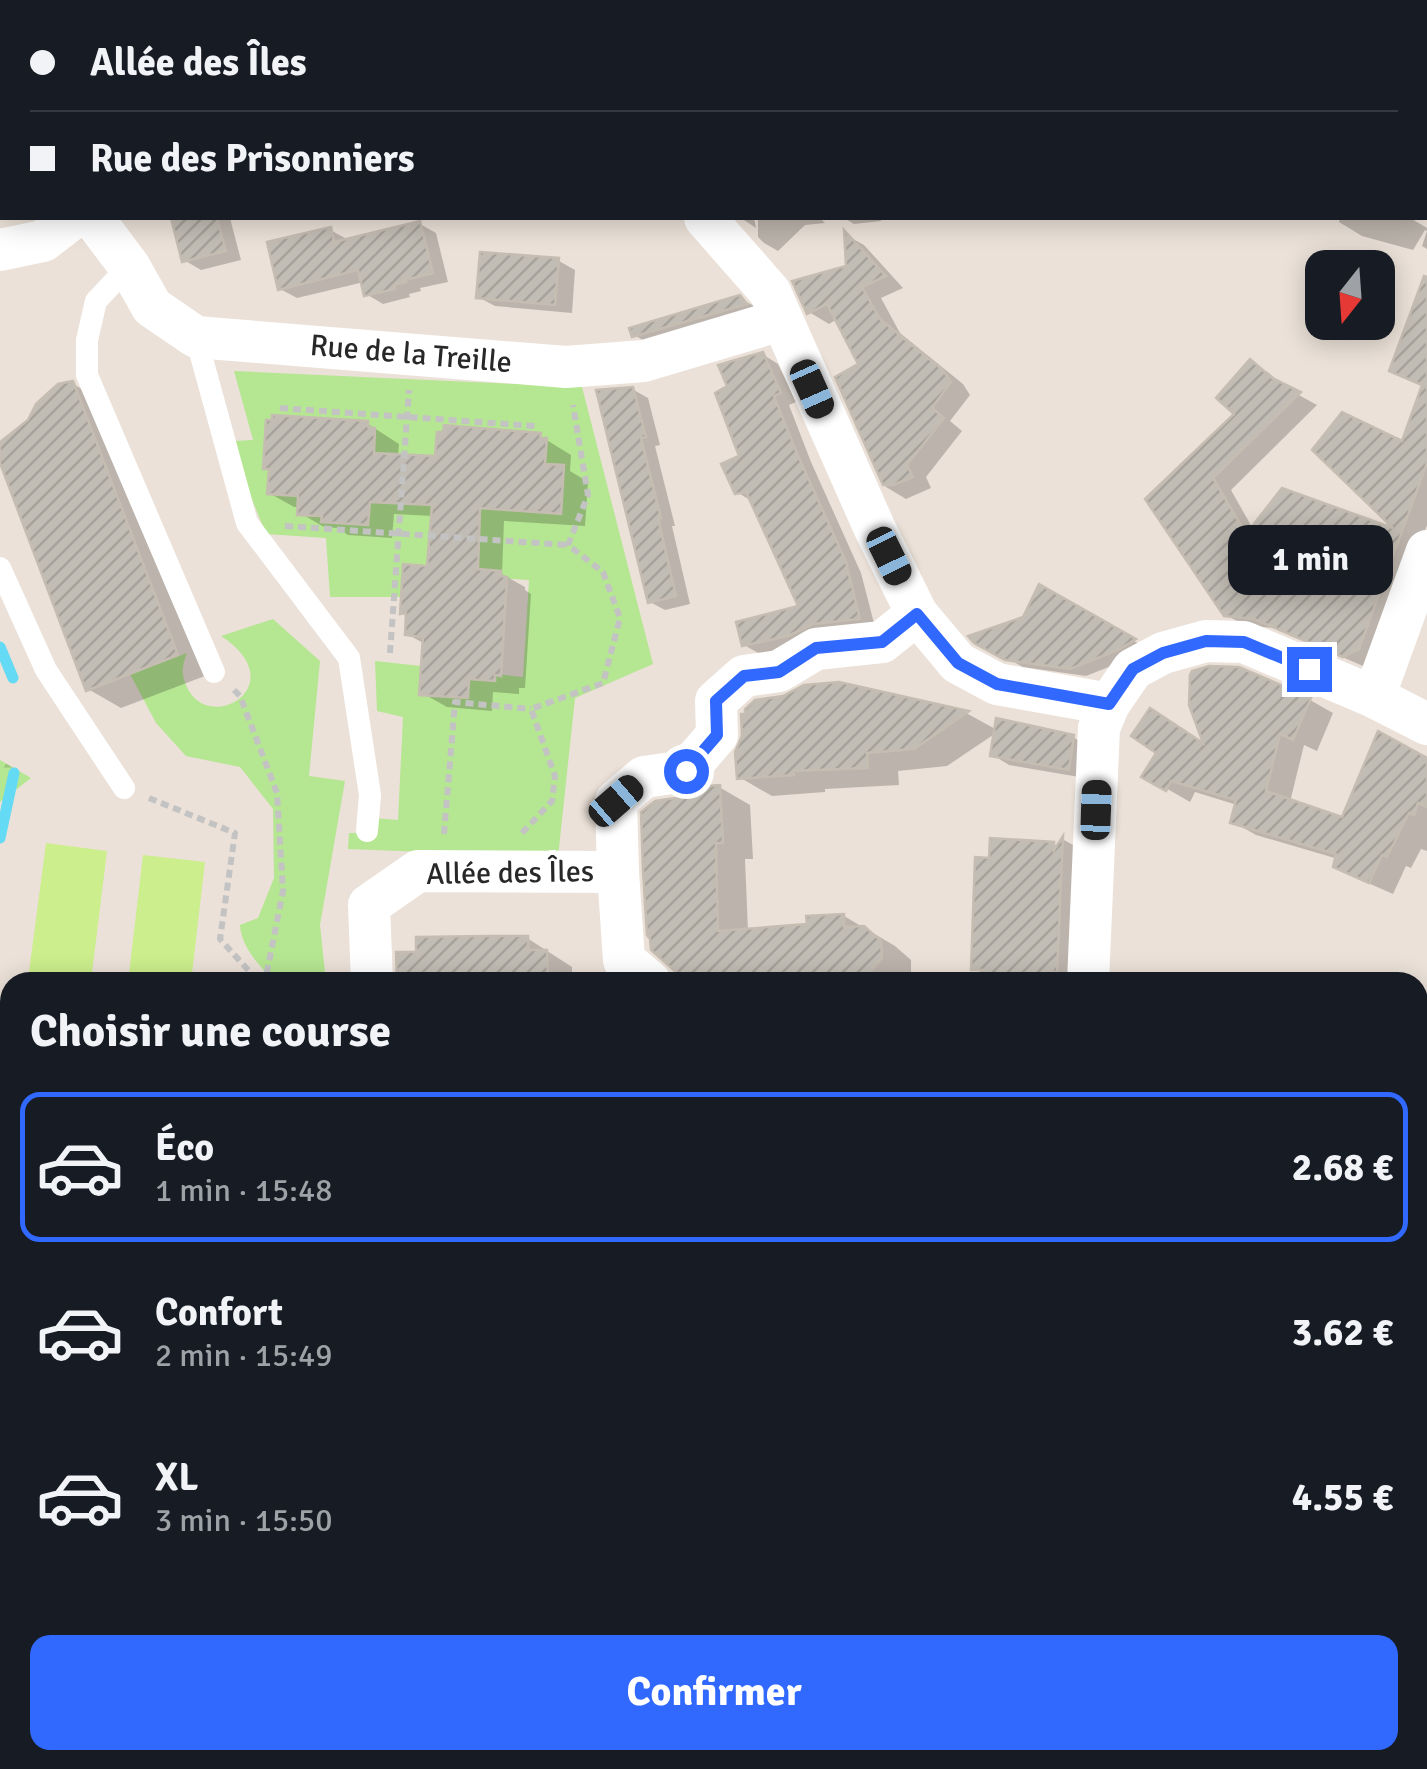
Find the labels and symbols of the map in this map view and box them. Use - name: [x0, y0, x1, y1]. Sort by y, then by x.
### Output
- north arrow: [1305, 250, 1395, 340]
- street label: Rue de la Treille: [309, 327, 513, 381]
- car: [786, 355, 838, 423]
- car: [862, 522, 916, 590]
- callout: 1 min: [1226, 524, 1392, 594]
- route end: [1287, 647, 1332, 692]
- route start: [664, 749, 709, 794]
- car: [584, 770, 648, 832]
- car: [1080, 779, 1112, 841]
- street label: Allée des Îles: [426, 853, 594, 893]

